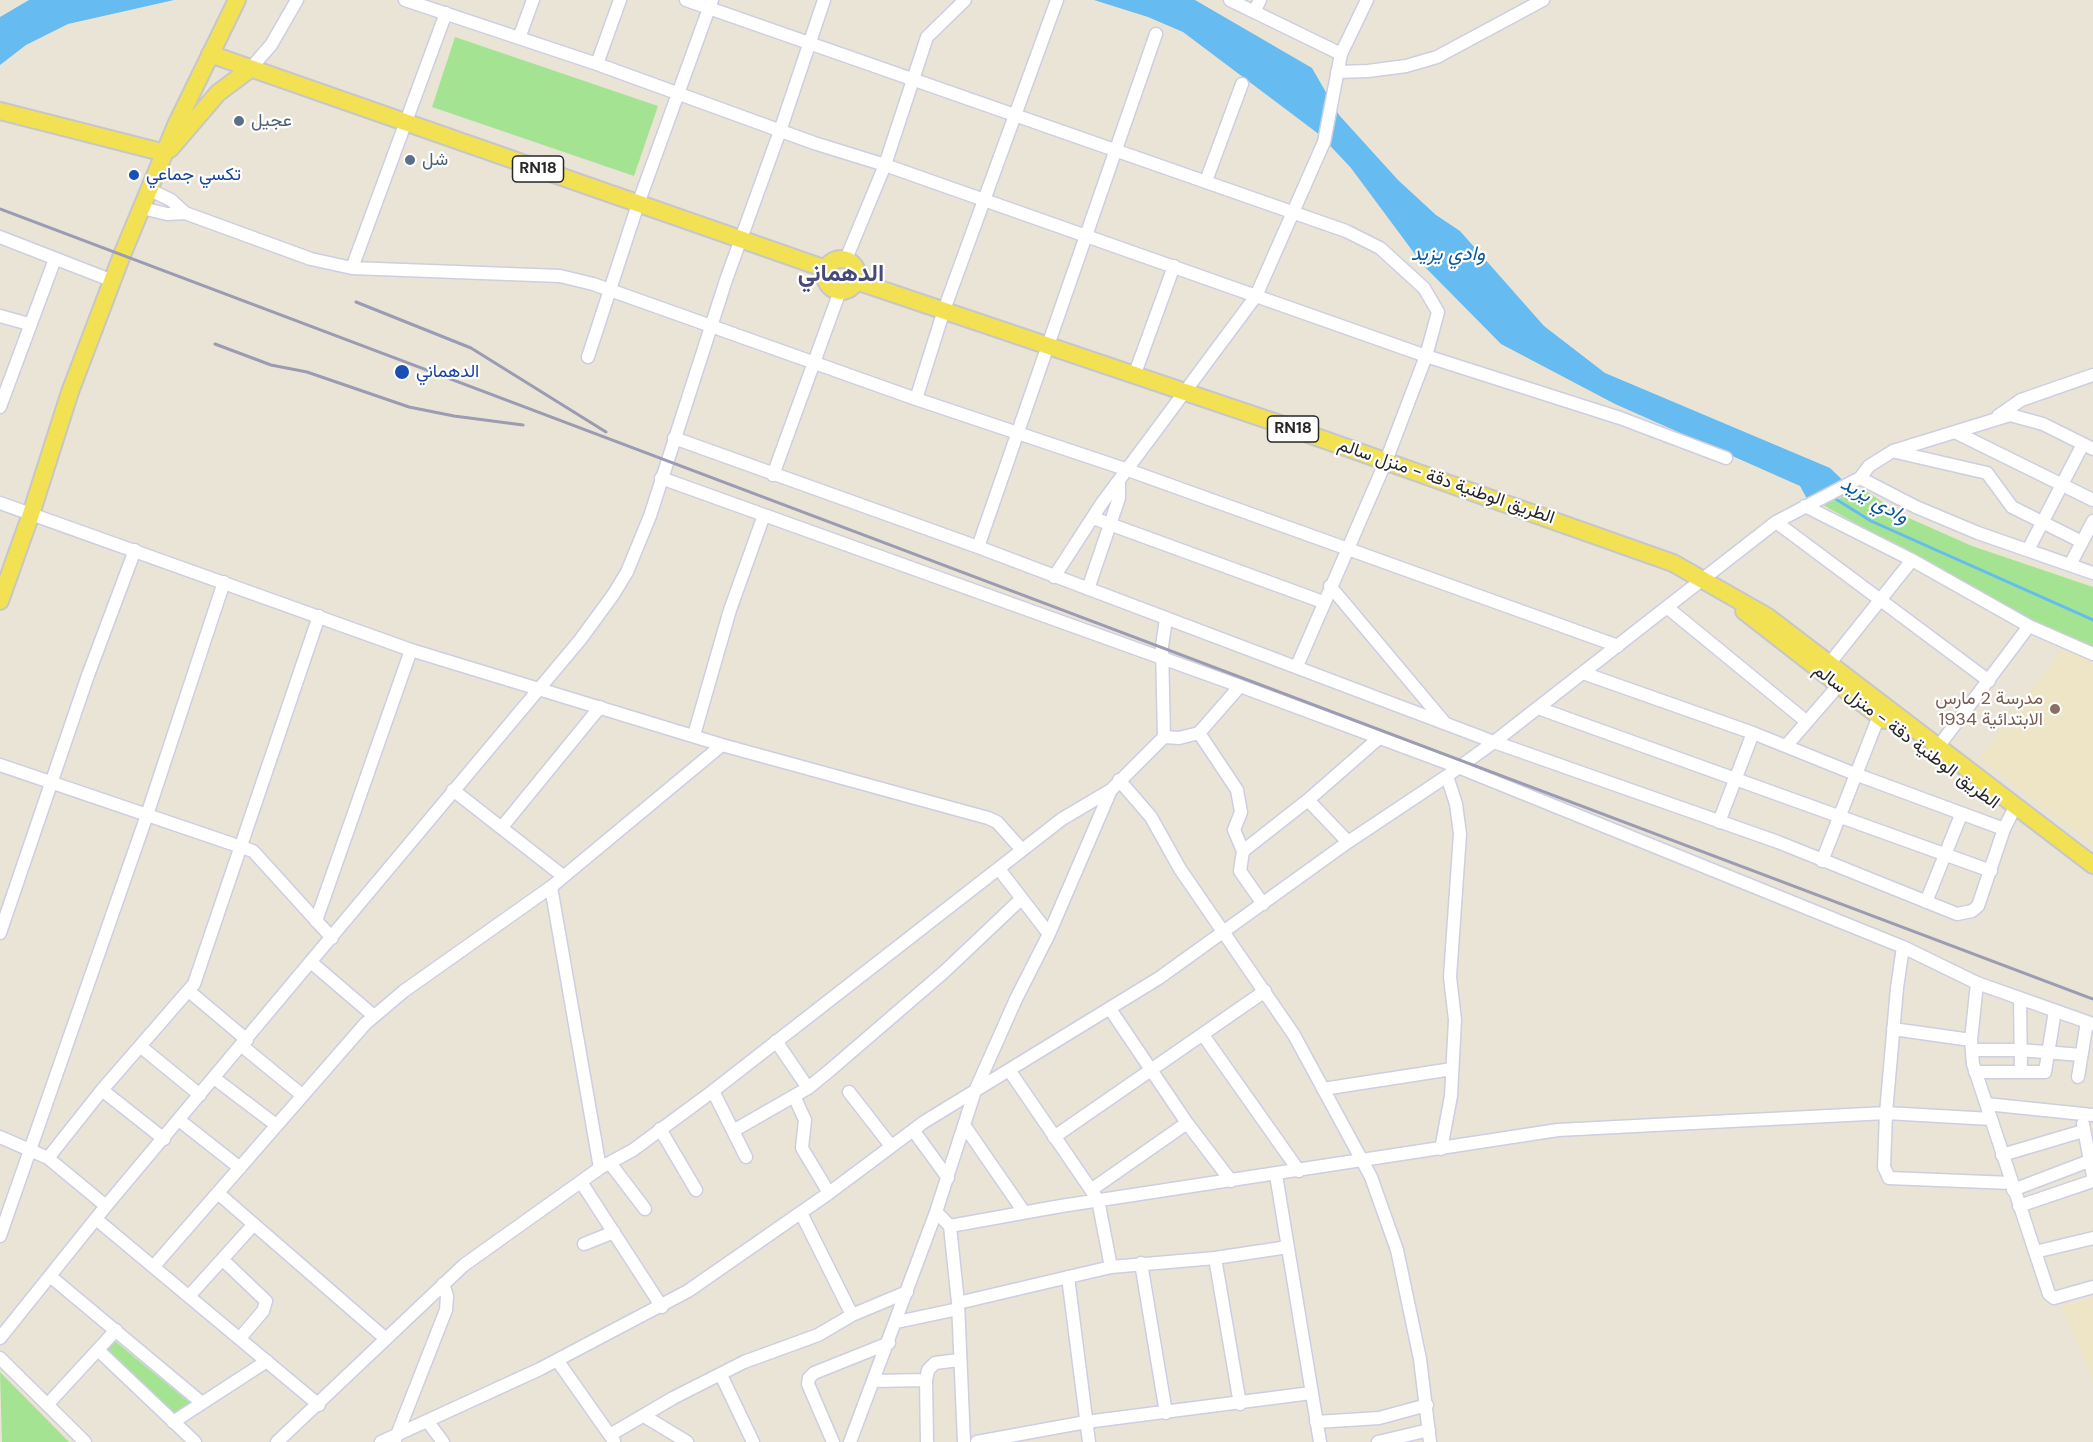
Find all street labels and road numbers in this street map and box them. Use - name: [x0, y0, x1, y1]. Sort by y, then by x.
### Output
- road number: RN18: [512, 156, 564, 182]
- road number: RN18: [1268, 416, 1318, 442]
- street label: الطريق الوطنية دقة - منزل سالم: [1335, 435, 1557, 529]
- street label: الطريق الوطنية دقة - منزل سالم: [1808, 660, 2004, 814]

